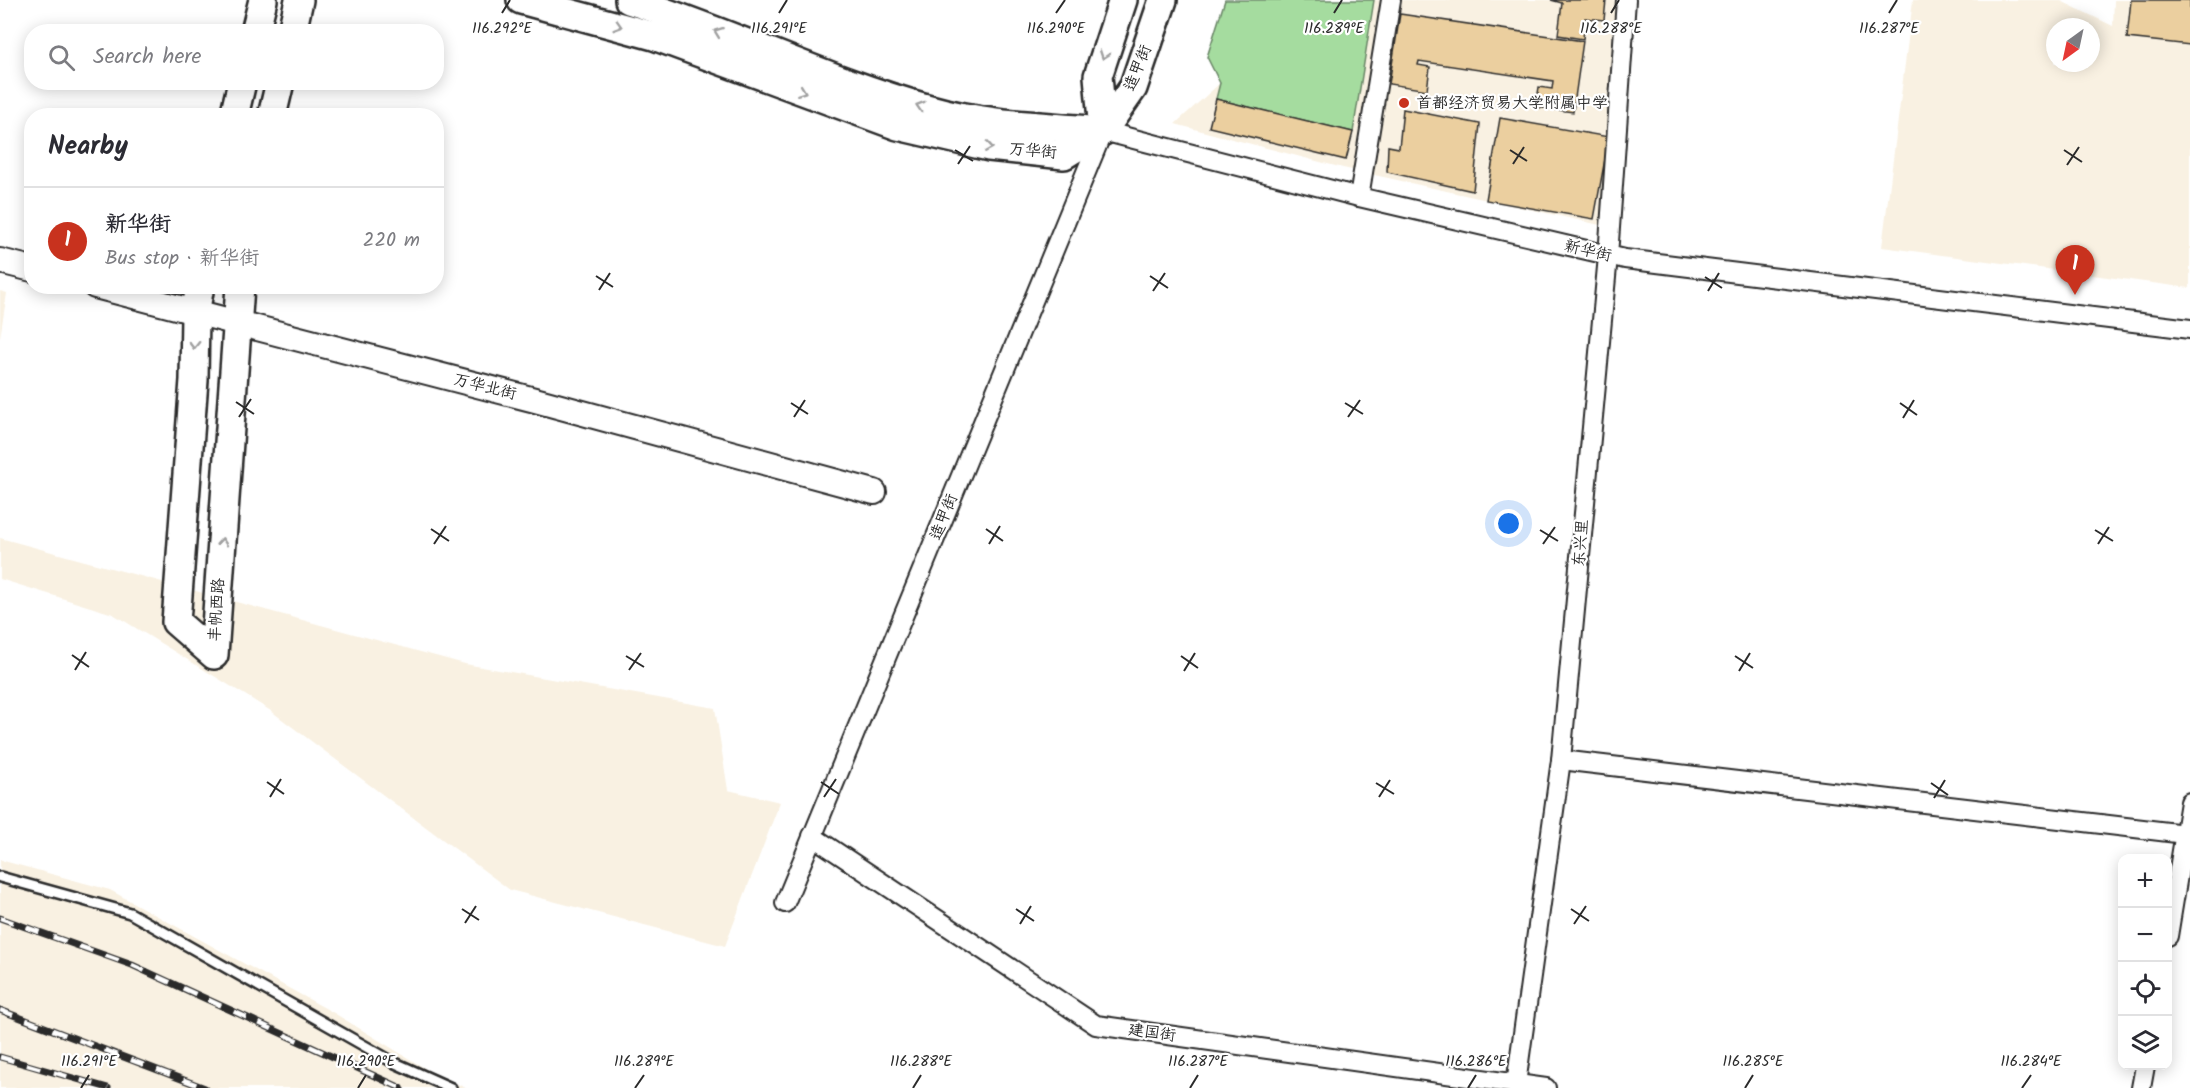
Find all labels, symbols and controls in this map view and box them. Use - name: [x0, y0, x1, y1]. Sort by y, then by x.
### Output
- text: 116.292°E: [472, 17, 533, 41]
- text: 116.291°E: [751, 17, 808, 41]
- text: 116.290°E: [1027, 17, 1087, 41]
- text: 116.289°E: [1304, 17, 1365, 41]
- text: 116.288°E: [1580, 17, 1643, 41]
- text: 116.287°E: [1859, 17, 1920, 41]
- north arrow: [2046, 18, 2100, 72]
- one-way arrow: [613, 19, 623, 31]
- search box: [24, 24, 444, 90]
- one-way arrow: [713, 27, 724, 39]
- text: Search here: [93, 40, 201, 75]
- icon: search: [45, 41, 78, 74]
- street label: 造甲街: [1117, 41, 1159, 95]
- one-way arrow: [1099, 49, 1112, 60]
- one-way arrow: [796, 84, 807, 96]
- place label: 首都经济贸易大学附属中学: [1416, 91, 1608, 116]
- marker: 首都经济贸易大学附属中学: [1397, 96, 1411, 110]
- one-way arrow: [915, 101, 926, 113]
- text: Nearby: [48, 126, 128, 168]
- street label: 万华街: [1008, 136, 1058, 166]
- one-way arrow: [984, 140, 993, 152]
- text: 新华街: [105, 208, 171, 243]
- text: 1: [64, 225, 71, 257]
- text: 220 m: [363, 225, 420, 257]
- street label: 新华街: [1562, 233, 1614, 269]
- text: Bus stop · 新华街: [105, 243, 260, 275]
- pin: 1: [2056, 246, 2094, 295]
- one-way arrow: [188, 340, 200, 349]
- street label: 万华北街: [451, 367, 519, 407]
- street label: 造甲街: [923, 490, 965, 544]
- your location: [1494, 509, 1523, 538]
- street label: 东兴里: [1566, 518, 1596, 568]
- one-way arrow: [215, 537, 228, 546]
- street label: 丰帆西路: [202, 577, 232, 643]
- map controls: [2118, 854, 2172, 1070]
- button: +: [2118, 854, 2172, 908]
- button: −: [2118, 908, 2172, 962]
- button: locate: [2118, 962, 2172, 1016]
- button: layers: [2118, 1016, 2172, 1070]
- street label: 建国街: [1126, 1017, 1178, 1049]
- text: 116.291°E: [61, 1050, 118, 1074]
- text: 116.290°E: [337, 1050, 397, 1074]
- text: 116.289°E: [614, 1050, 675, 1074]
- text: 116.288°E: [890, 1050, 953, 1074]
- text: 116.287°E: [1168, 1050, 1229, 1074]
- text: 116.286°E: [1445, 1050, 1508, 1074]
- text: 116.285°E: [1723, 1050, 1785, 1074]
- text: 116.284°E: [2000, 1050, 2063, 1074]

